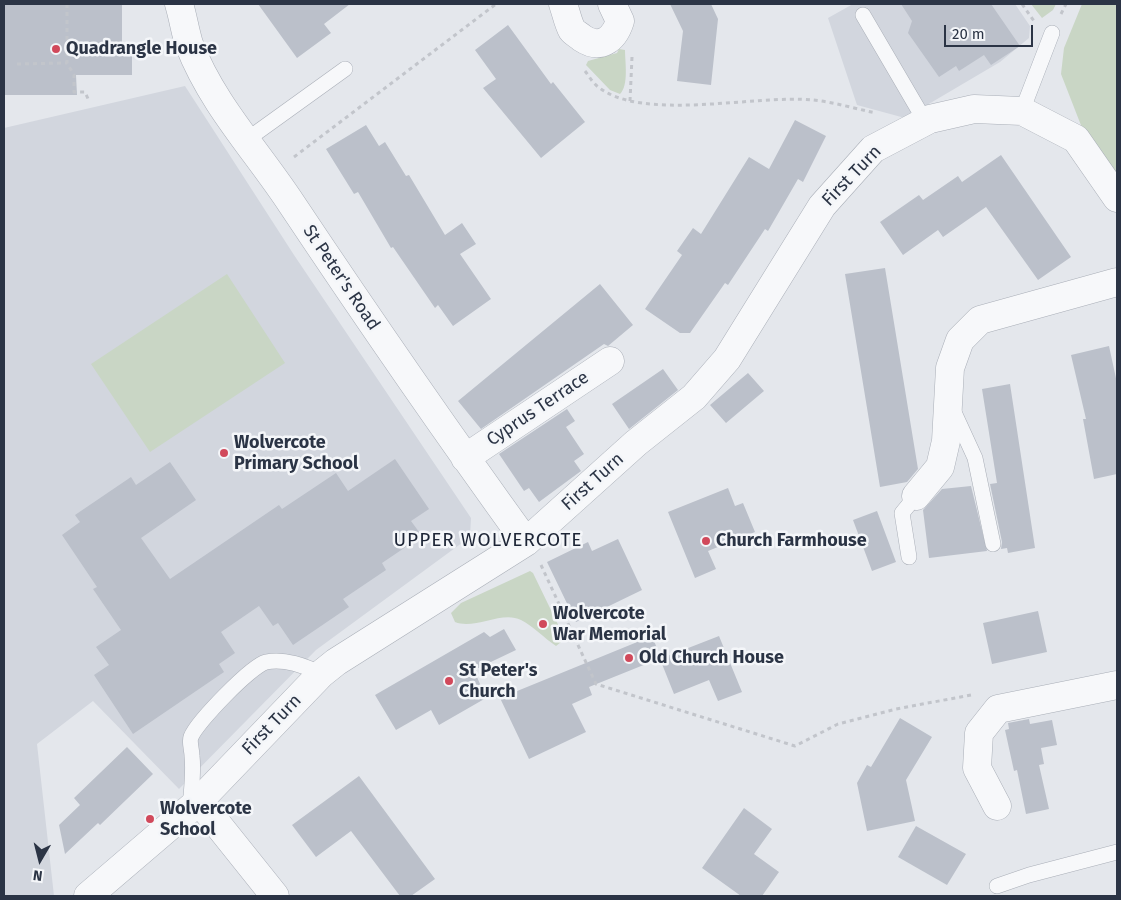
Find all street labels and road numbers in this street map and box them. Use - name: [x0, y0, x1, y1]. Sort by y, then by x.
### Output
- street label: First Turn: [818, 141, 886, 211]
- street label: St Peter's Road: [298, 221, 384, 335]
- street label: Cyprus Terrace: [483, 367, 593, 451]
- street label: First Turn: [557, 448, 629, 516]
- street label: First Turn: [238, 690, 306, 760]

